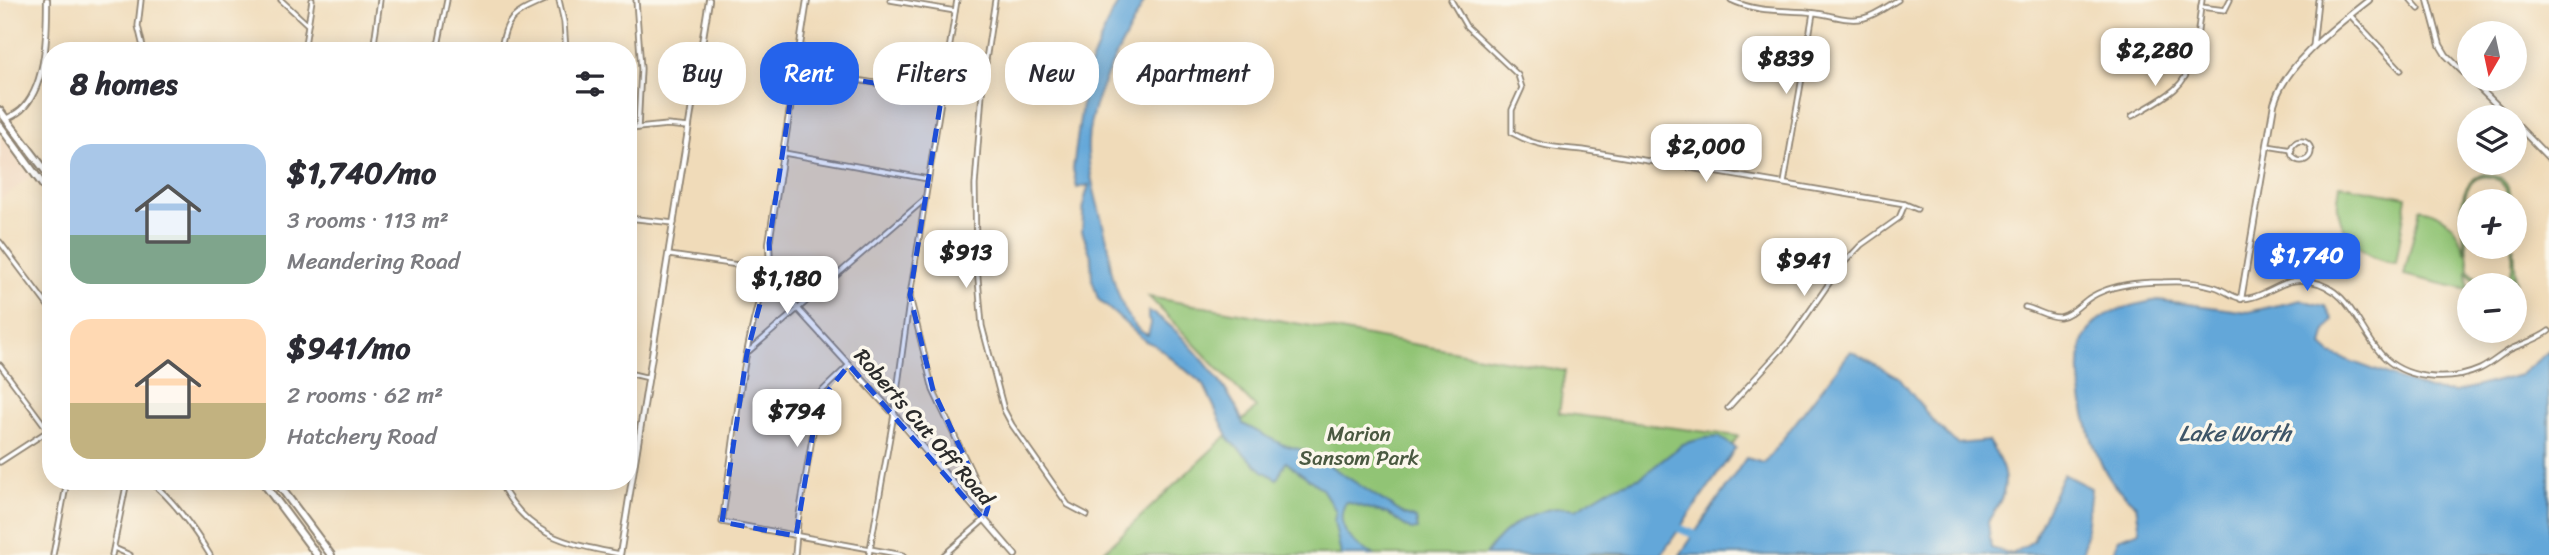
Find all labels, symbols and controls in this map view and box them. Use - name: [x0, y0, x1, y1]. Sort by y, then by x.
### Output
- north arrow: [2457, 21, 2527, 91]
- map controls: [2457, 21, 2527, 343]
- pin: $2,280: [2098, 28, 2212, 88]
- text: $2,280: [2117, 30, 2193, 71]
- pin: $839: [1745, 36, 1827, 96]
- text: $839: [1758, 38, 1814, 79]
- chip: Buy: [658, 42, 746, 105]
- chip: Rent: [760, 42, 859, 105]
- chip: Filters: [873, 42, 991, 105]
- chip: New: [1005, 42, 1099, 105]
- chip: Apartment: [1113, 42, 1274, 105]
- text: 8 homes: [70, 57, 178, 111]
- icon: filters: [571, 65, 609, 103]
- button: layers: [2457, 105, 2527, 175]
- pin: $2,000: [1649, 124, 1763, 184]
- text: $2,000: [1667, 126, 1745, 167]
- text: $1,740/mo: [287, 146, 436, 200]
- icon: home: [126, 172, 210, 256]
- button: +: [2457, 189, 2527, 259]
- text: 3 rooms · 113 m²: [287, 200, 449, 241]
- pin: $913: [925, 230, 1007, 290]
- text: $913: [940, 232, 992, 273]
- pin: $1,740: [2250, 233, 2364, 293]
- text: $1,740: [2270, 235, 2344, 276]
- pin: $941: [1763, 238, 1845, 298]
- text: $941: [1777, 240, 1831, 281]
- text: Meandering Road: [287, 241, 460, 282]
- pin: $1,180: [730, 256, 844, 316]
- text: $1,180: [752, 258, 822, 299]
- button: −: [2457, 273, 2527, 343]
- text: $941/mo: [287, 321, 410, 375]
- street label: Roberts Cut Off Road: [844, 339, 1005, 516]
- icon: home: [126, 347, 210, 431]
- text: 2 rooms · 62 m²: [287, 375, 443, 416]
- pin: $794: [756, 390, 838, 449]
- text: $794: [768, 391, 826, 432]
- water label: Lake Worth: [2179, 413, 2293, 454]
- park label: Marion Sansom Park: [1299, 415, 1419, 477]
- text: Hatchery Road: [287, 416, 437, 457]

